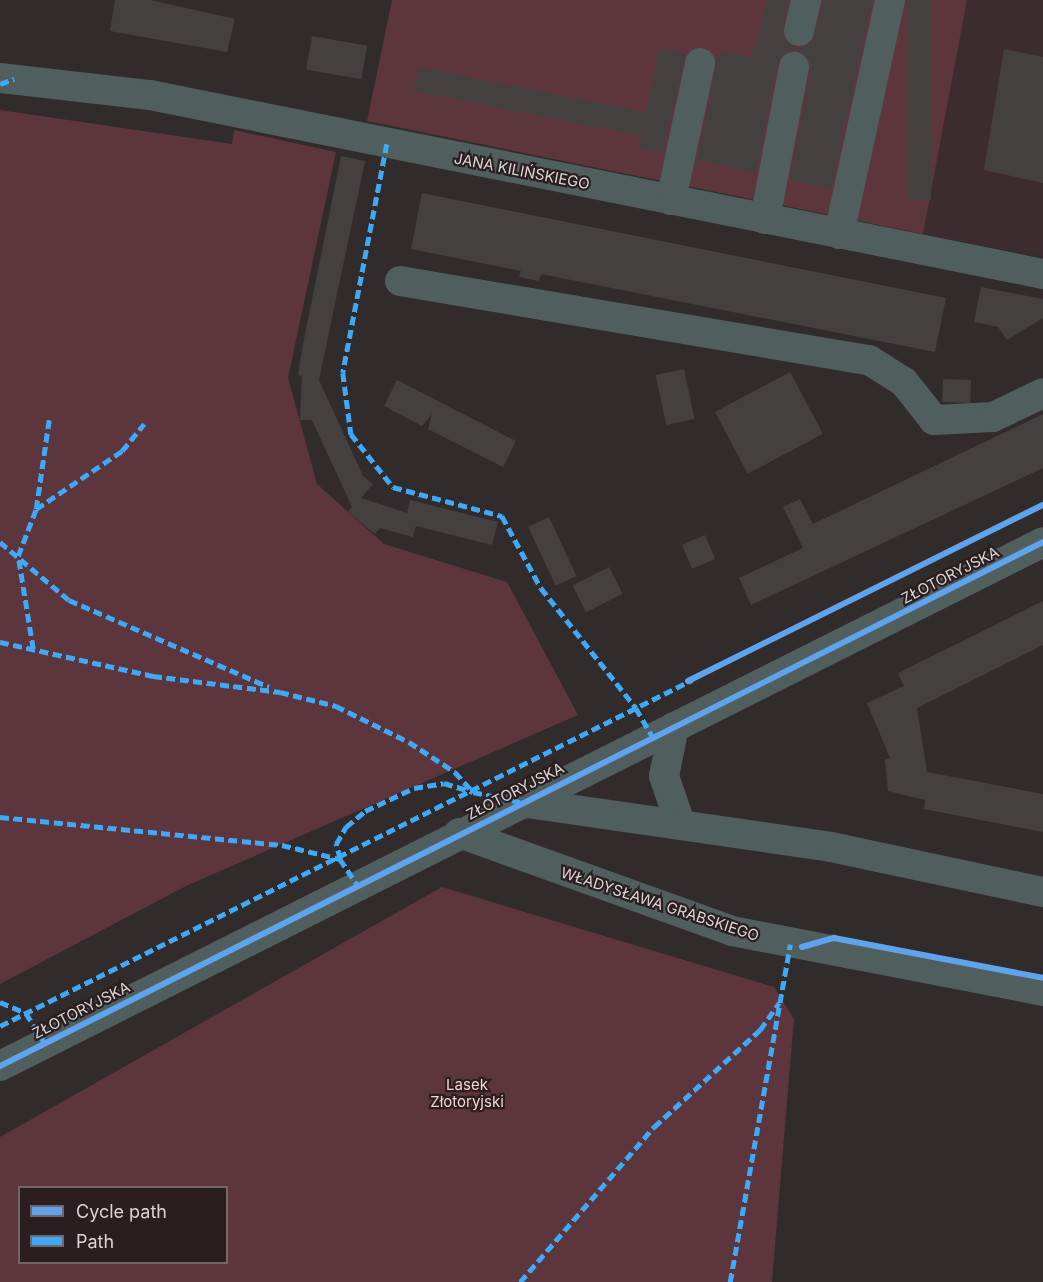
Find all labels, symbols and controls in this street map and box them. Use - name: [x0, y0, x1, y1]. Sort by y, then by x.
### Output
- street label: JANA KILIŃSKIEGO: [453, 149, 591, 193]
- street label: ZŁOTORYJSKA: [898, 543, 1002, 607]
- street label: ZŁOTORYJSKA: [463, 759, 567, 823]
- street label: WŁADYSŁAWA GRABSKIEGO: [559, 863, 761, 945]
- street label: ZŁOTORYJSKA: [29, 978, 133, 1042]
- park label: Lasek Złotoryjski: [430, 1075, 504, 1110]
- legend: [18, 1186, 228, 1264]
- text: Cycle path: [76, 1201, 167, 1222]
- text: Path: [76, 1231, 114, 1252]

